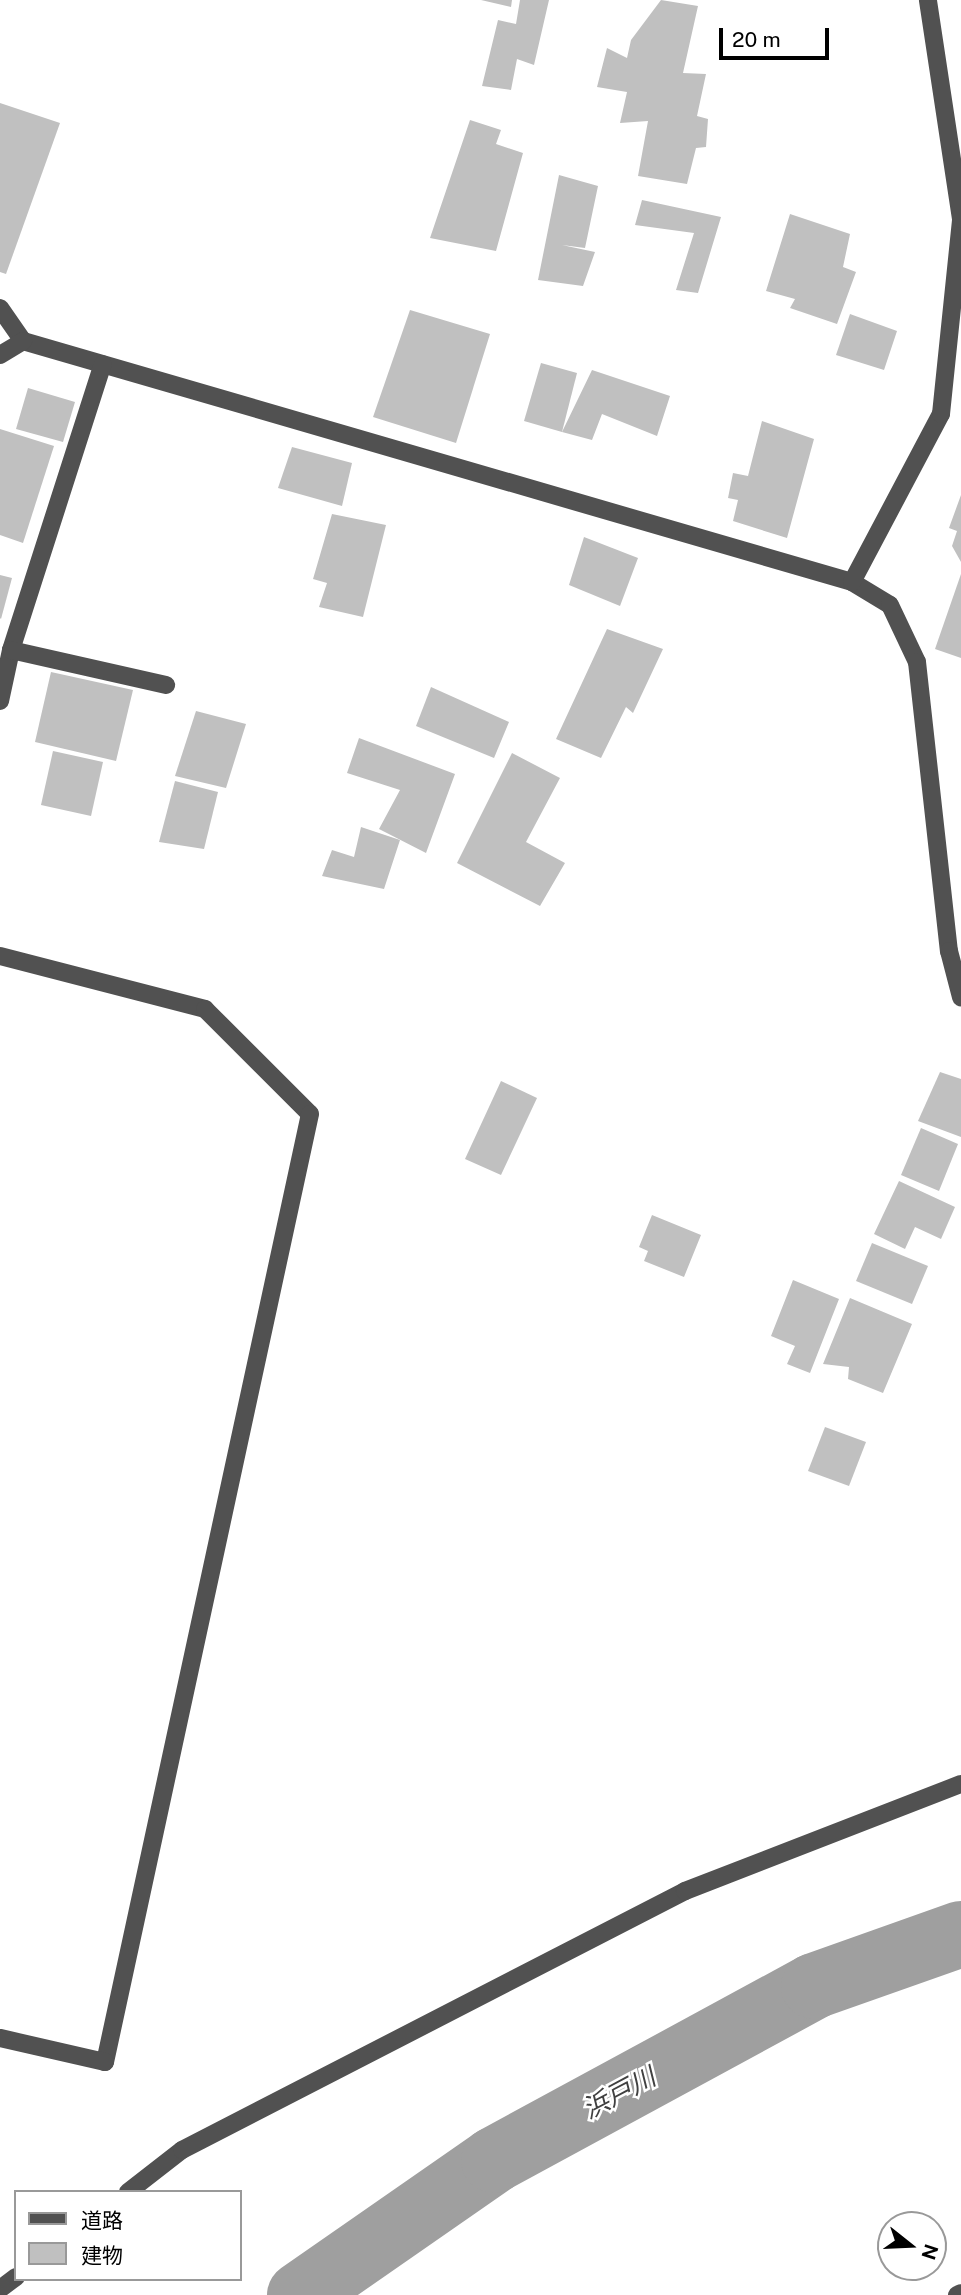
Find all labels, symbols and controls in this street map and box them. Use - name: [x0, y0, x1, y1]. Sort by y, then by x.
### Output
- scale bar: [723, 14, 833, 58]
- text: 20 m: [732, 27, 781, 52]
- water label: 浜戸川: [577, 2061, 661, 2125]
- legend: [14, 2190, 242, 2281]
- text: 道路: [81, 2208, 123, 2233]
- north arrow: [877, 2211, 947, 2281]
- text: N: [917, 2241, 943, 2262]
- text: 建物: [81, 2243, 123, 2268]

